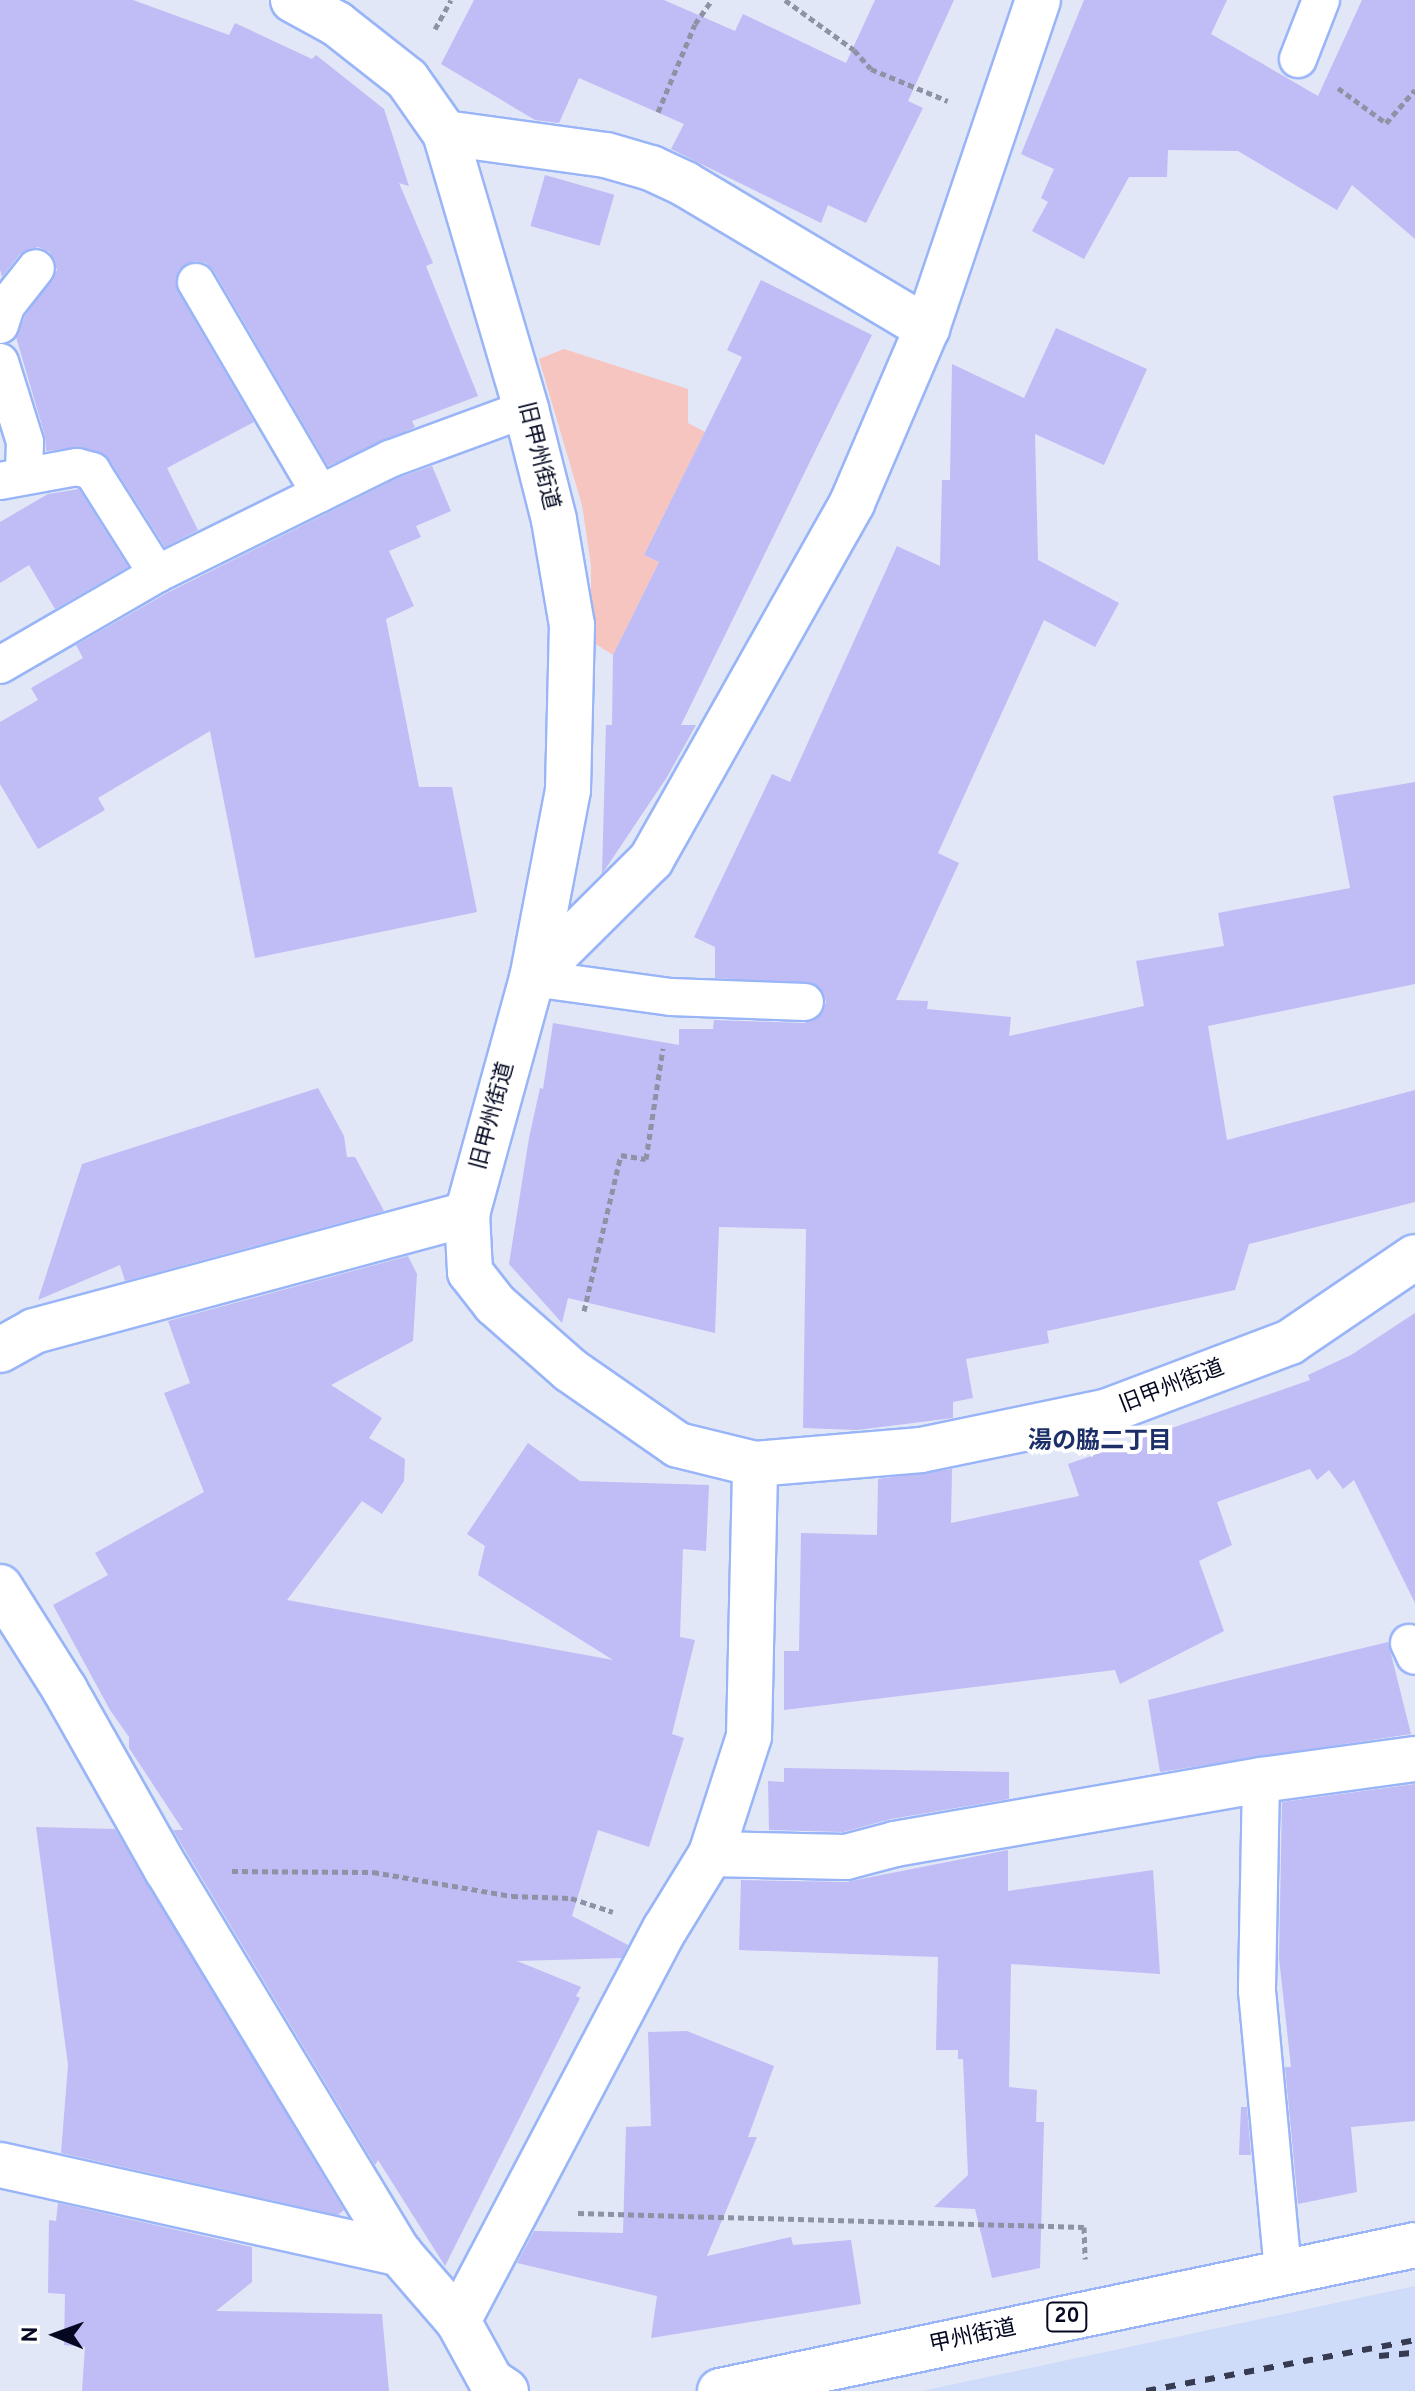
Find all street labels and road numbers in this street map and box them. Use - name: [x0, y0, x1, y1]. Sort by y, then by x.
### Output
- street label: 旧甲州街道: [512, 399, 564, 513]
- street label: 旧甲州街道: [466, 1059, 520, 1173]
- street label: 旧甲州街道: [1116, 1355, 1228, 1419]
- road number: 20: [1045, 2301, 1089, 2333]
- street label: 甲州街道: [927, 2315, 1019, 2359]

